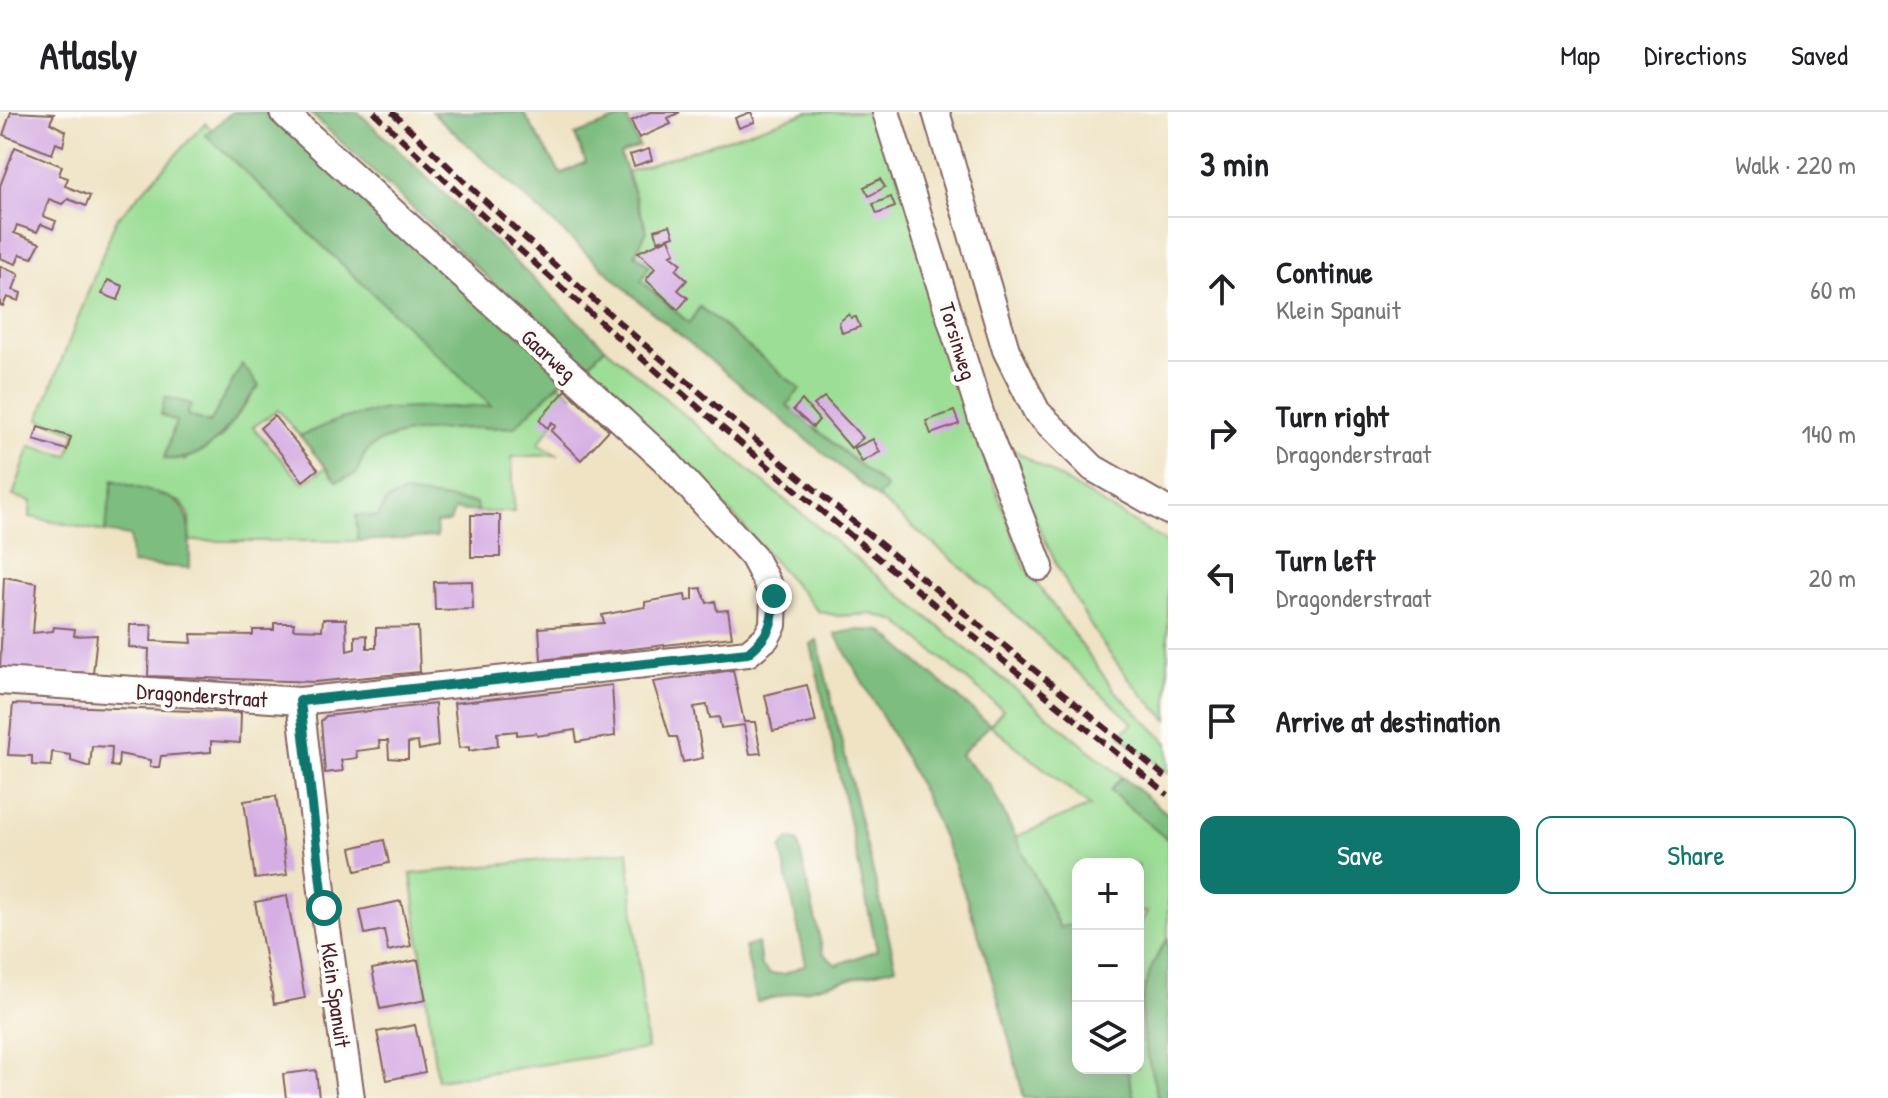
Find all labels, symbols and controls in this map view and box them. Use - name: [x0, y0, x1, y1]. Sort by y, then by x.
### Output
- text: Atlasly: [40, 29, 137, 81]
- text: Map: [1560, 36, 1600, 74]
- text: Directions: [1644, 36, 1747, 74]
- text: Saved: [1791, 36, 1848, 74]
- text: 3 min: [1200, 141, 1269, 187]
- text: Walk · 220 m: [1735, 147, 1856, 182]
- text: Continue: [1276, 252, 1373, 292]
- icon: ahead: [1200, 267, 1244, 311]
- text: 60 m: [1810, 272, 1856, 307]
- text: Klein Spanuit: [1276, 292, 1401, 327]
- street label: Torsinweg: [932, 298, 984, 384]
- street label: Gaarweg: [515, 322, 583, 388]
- text: Turn right: [1276, 396, 1389, 436]
- icon: right: [1200, 411, 1244, 455]
- text: 140 m: [1802, 416, 1856, 451]
- text: Dragonderstraat: [1276, 436, 1431, 471]
- text: Turn left: [1276, 540, 1375, 580]
- icon: left: [1200, 555, 1244, 599]
- text: 20 m: [1809, 560, 1856, 595]
- route end: [756, 578, 792, 614]
- text: Dragonderstraat: [1276, 580, 1431, 615]
- street label: Dragonderstraat: [135, 675, 269, 715]
- icon: arrive: [1200, 699, 1244, 743]
- text: Arrive at destination: [1276, 701, 1501, 741]
- button: Save: [1200, 816, 1520, 894]
- button: Share: [1536, 816, 1856, 894]
- map controls: [1072, 858, 1144, 1074]
- button: +: [1072, 858, 1144, 930]
- route start: [306, 890, 342, 926]
- button: −: [1072, 930, 1144, 1002]
- street label: Klein Spanuit: [314, 941, 358, 1050]
- button: layers: [1072, 1002, 1144, 1074]

